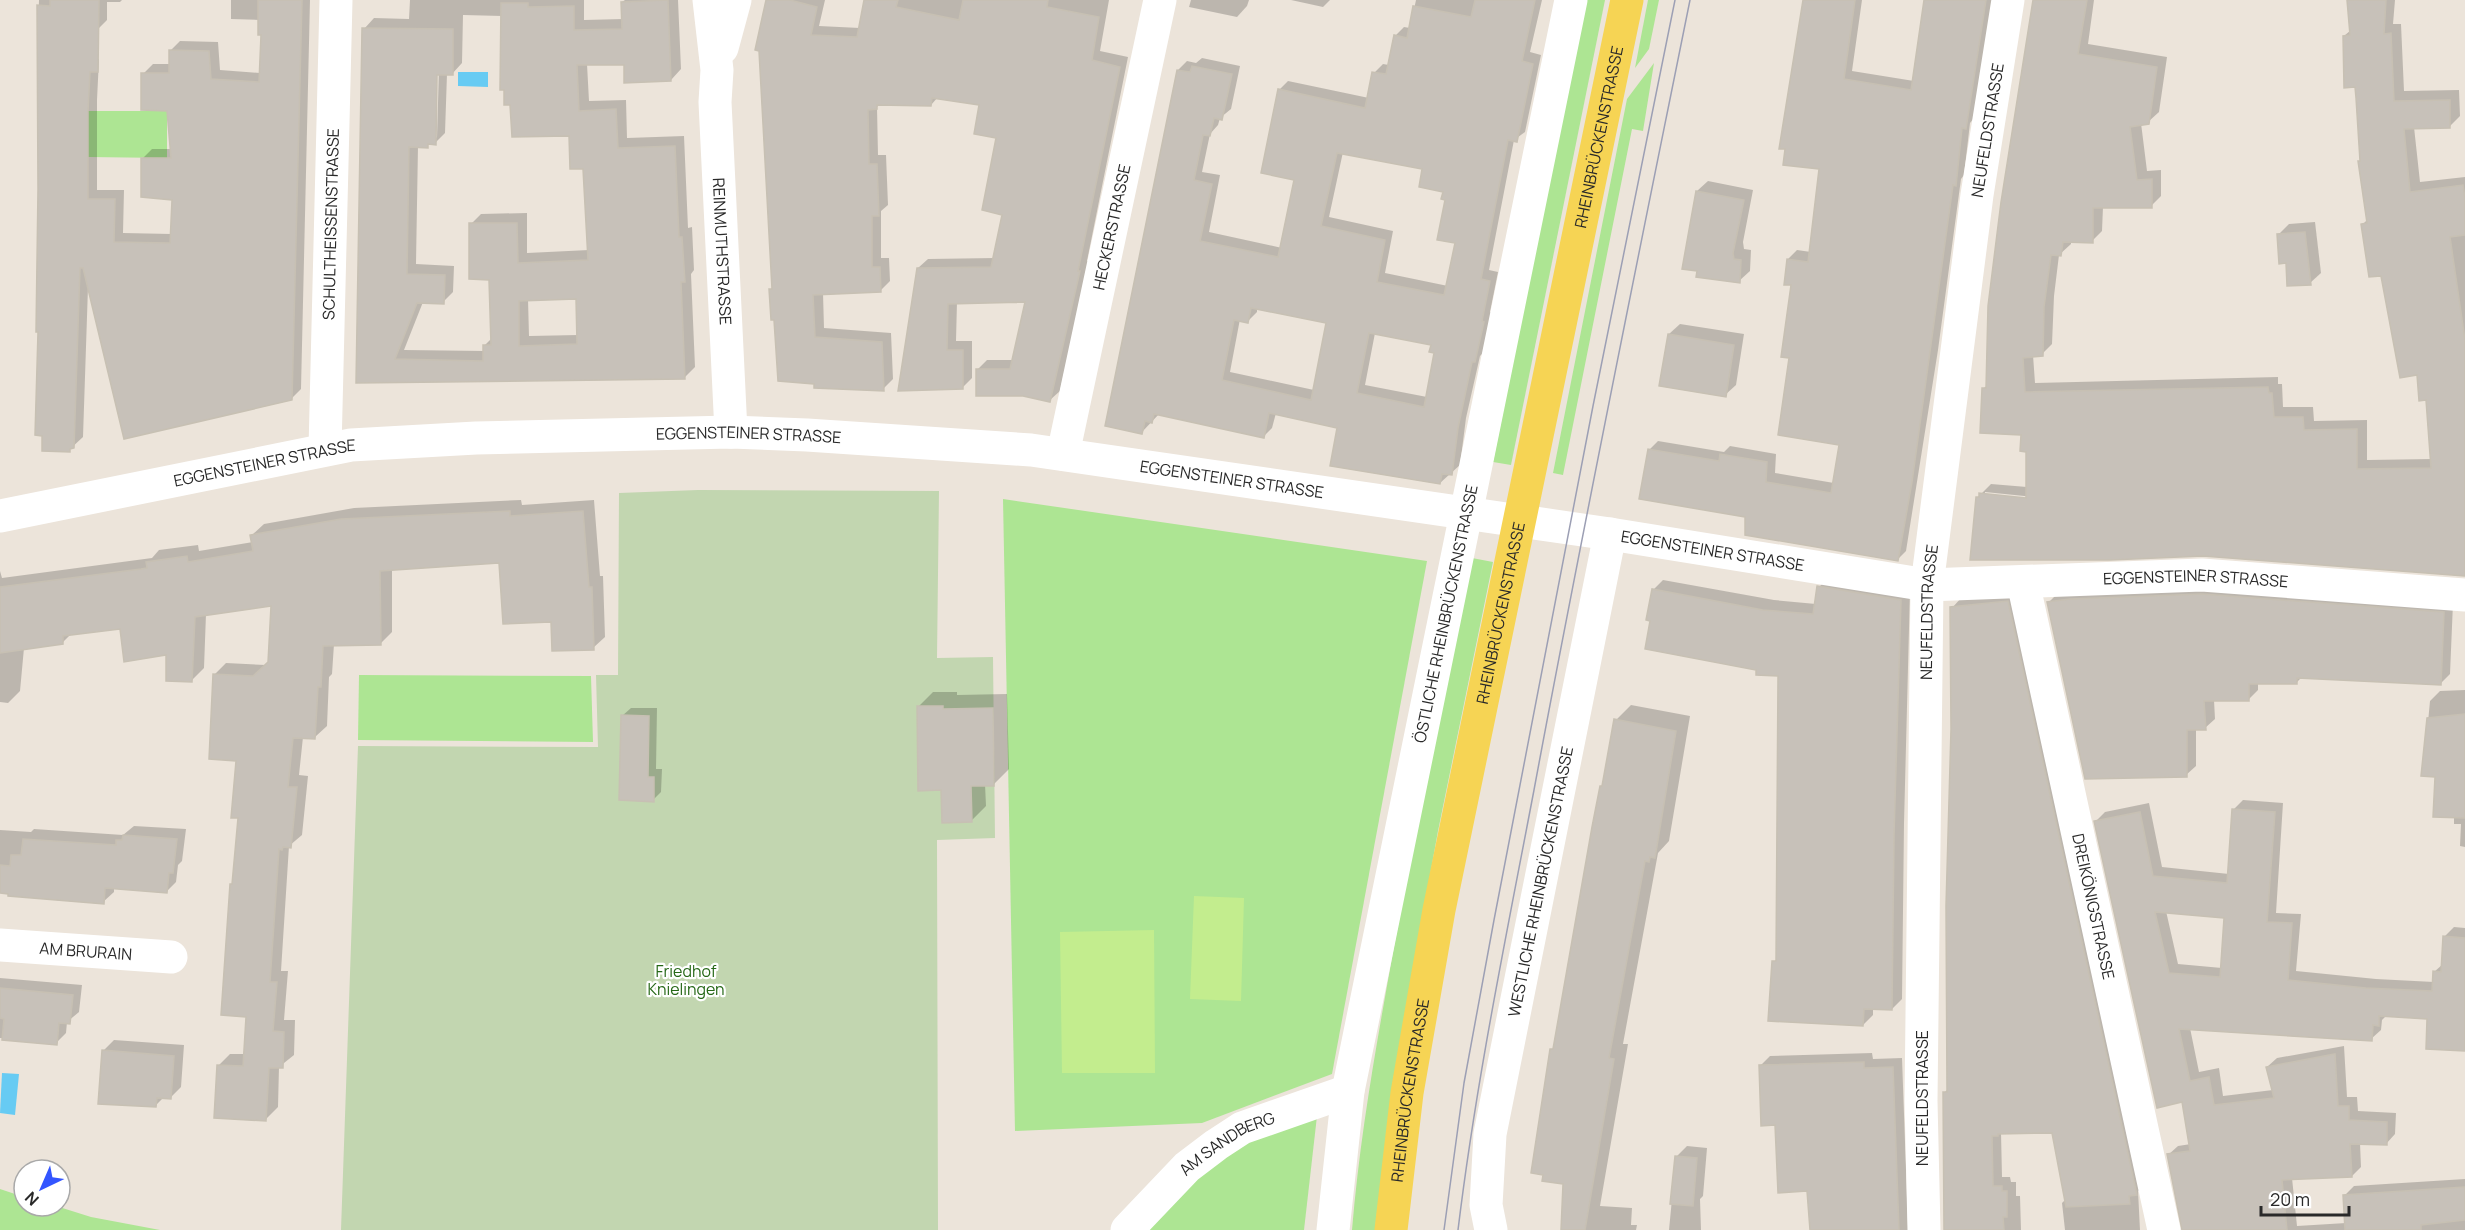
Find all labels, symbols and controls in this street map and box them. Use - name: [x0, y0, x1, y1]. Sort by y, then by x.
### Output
- street label: RHEINBRÜCKENSTRASSE: [1569, 44, 1628, 230]
- street label: NEUFELDSTRASSE: [1966, 61, 2009, 199]
- street label: SCHULTHEISSENSTRASSE: [317, 128, 344, 320]
- street label: HECKERSTRASSE: [1087, 162, 1136, 292]
- street label: REINMUTHSTRASSE: [708, 177, 737, 326]
- street label: EGGENSTEINER STRASSE: [656, 421, 842, 448]
- street label: EGGENSTEINER STRASSE: [172, 434, 356, 492]
- street label: EGGENSTEINER STRASSE: [1139, 455, 1325, 503]
- street label: ÖSTLICHE RHEINBRÜCKENSTRASSE: [1408, 483, 1483, 745]
- street label: RHEINBRÜCKENSTRASSE: [1471, 520, 1530, 706]
- street label: EGGENSTEINER STRASSE: [1619, 525, 1806, 576]
- street label: NEUFELDSTRASSE: [1915, 543, 1943, 680]
- street label: EGGENSTEINER STRASSE: [2103, 564, 2289, 593]
- street label: WESTLICHE RHEINBRÜCKENSTRASSE: [1503, 744, 1578, 1019]
- street label: DREIKÖNIGSTRASSE: [2067, 831, 2120, 981]
- street label: AM BRURAIN: [39, 937, 133, 965]
- park label: Friedhof Knielingen: [647, 960, 725, 1000]
- street label: RHEINBRÜCKENSTRASSE: [1386, 997, 1434, 1183]
- street label: NEUFELDSTRASSE: [1911, 1030, 1933, 1166]
- street label: AM SANDBERG: [1174, 1106, 1278, 1180]
- north arrow: [12, 1158, 72, 1218]
- scale bar: [2261, 1179, 2350, 1217]
- text: N: [20, 1187, 43, 1211]
- text: 20 m: [2270, 1187, 2310, 1211]

